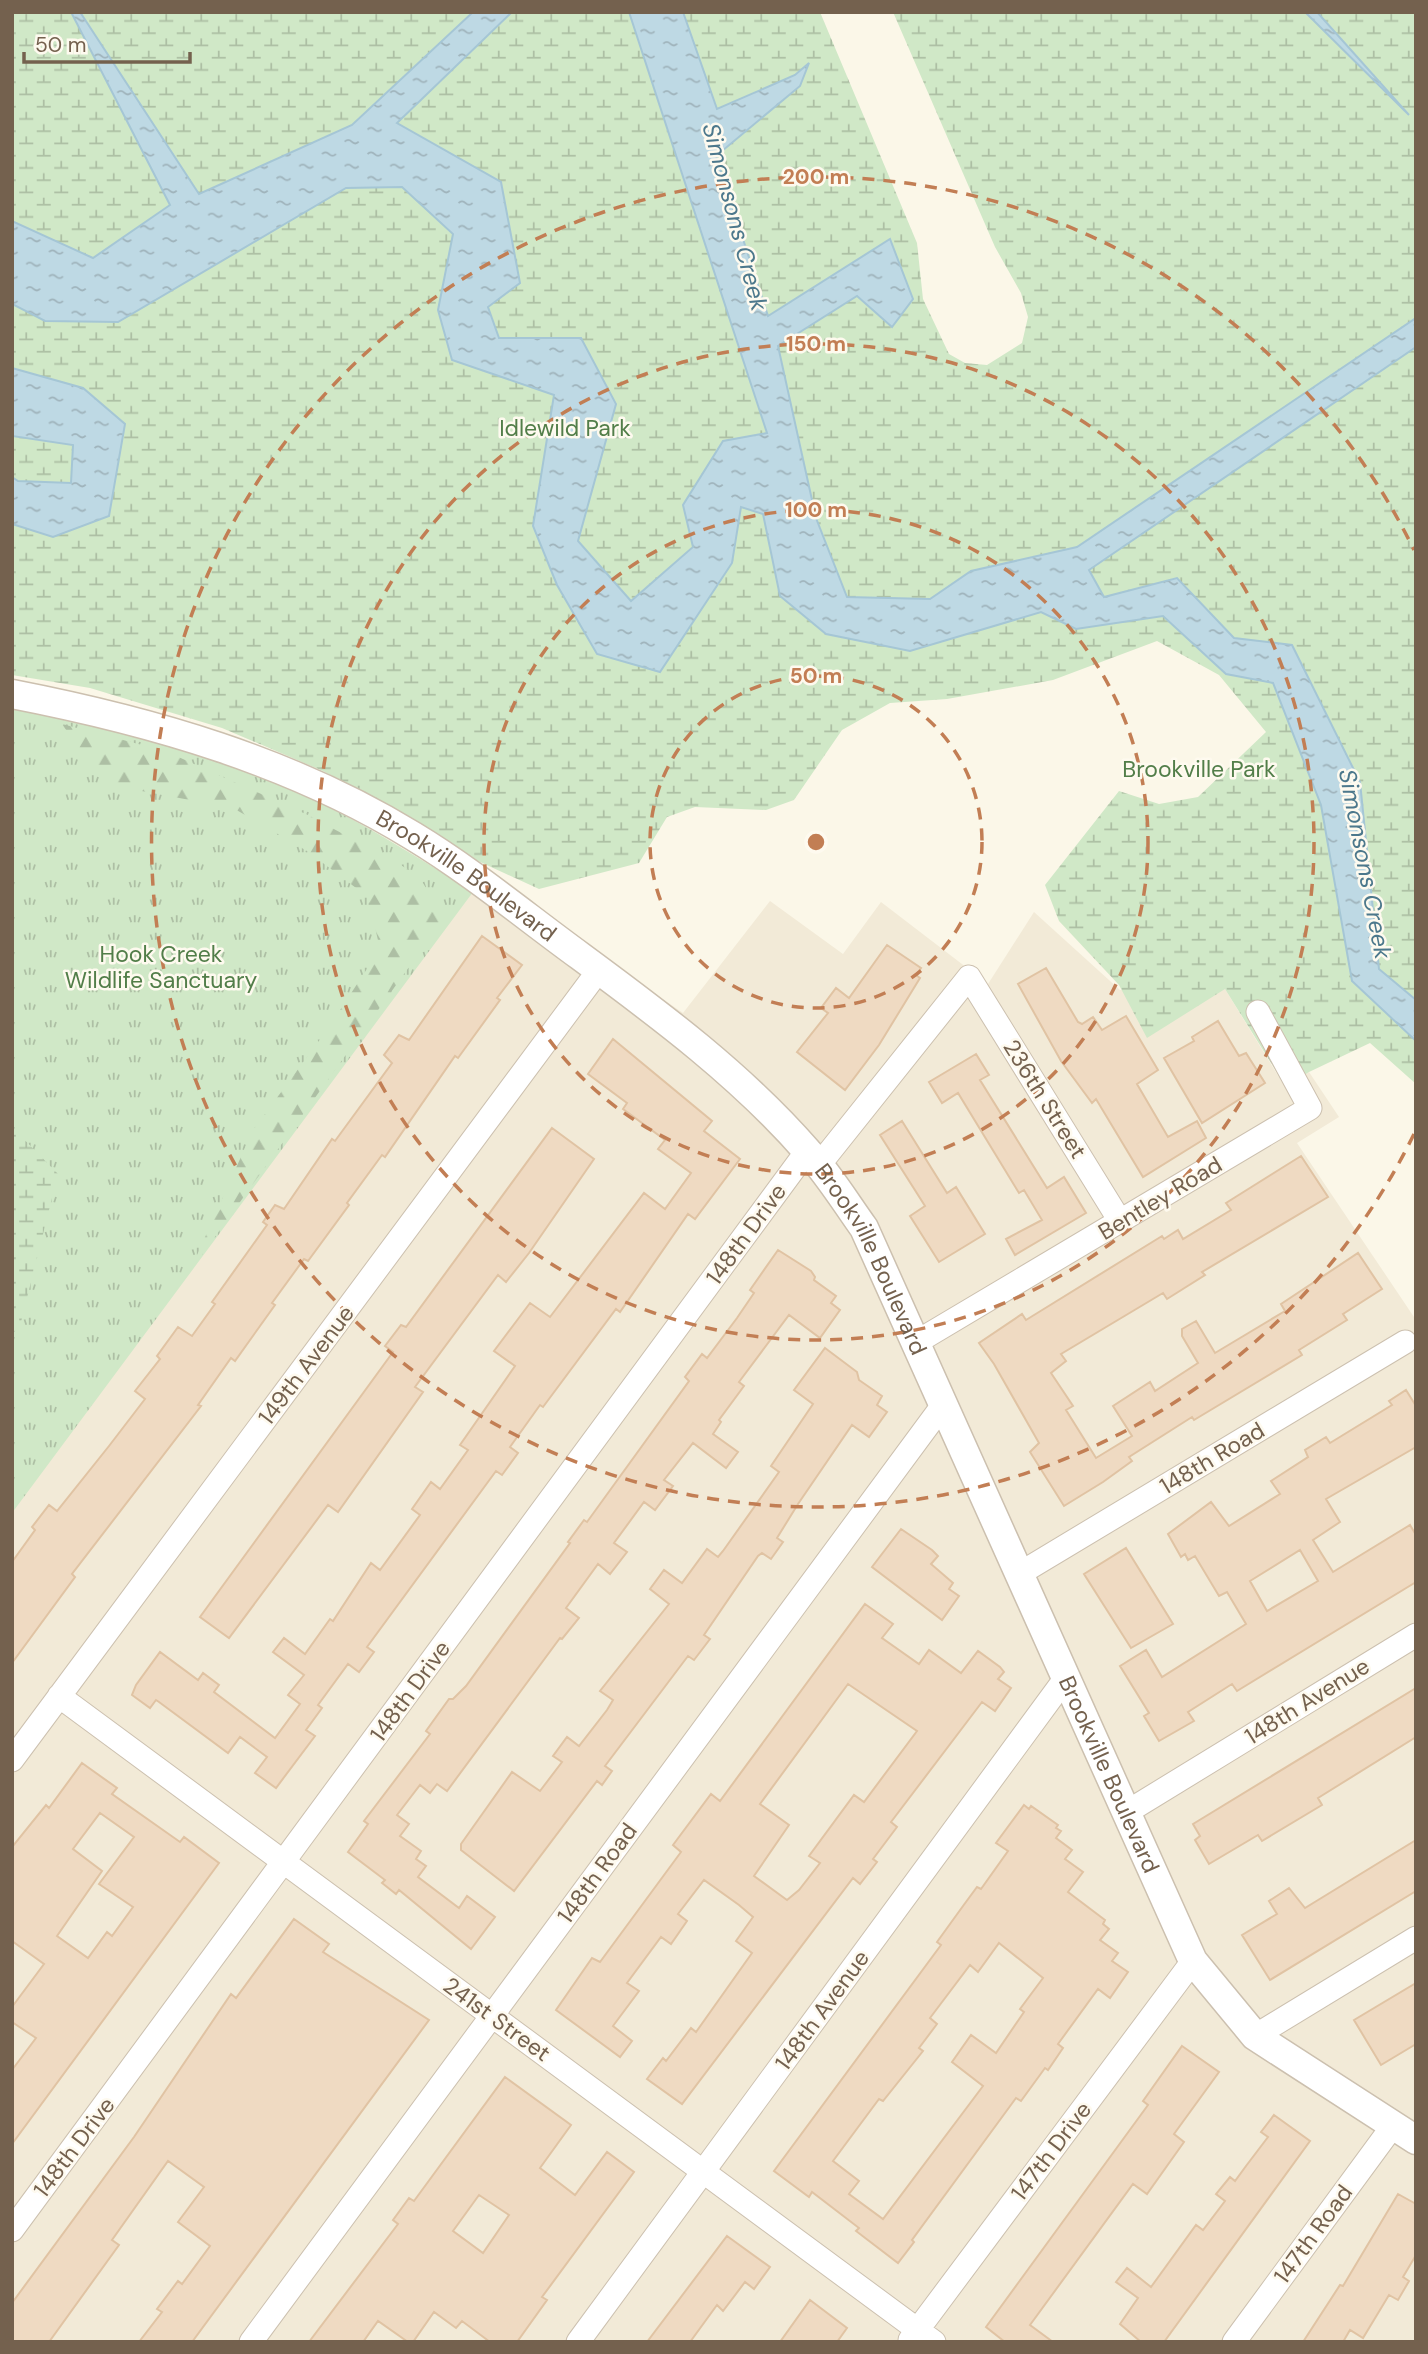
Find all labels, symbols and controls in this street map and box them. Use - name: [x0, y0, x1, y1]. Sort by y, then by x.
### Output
- scale bar: [24, 21, 191, 65]
- text: 50 m: [35, 31, 86, 59]
- water label: Simonsons Creek: [696, 120, 776, 315]
- text: 200 m: [783, 163, 849, 191]
- text: 150 m: [786, 330, 846, 358]
- park label: Idlewild Park: [499, 413, 631, 443]
- text: 100 m: [785, 496, 847, 524]
- text: 50 m: [790, 662, 842, 690]
- park label: Brookville Park: [1122, 754, 1276, 784]
- water label: Simonsons Creek: [1332, 766, 1399, 962]
- street label: Brookville Boulevard: [371, 803, 563, 948]
- centre of rings: [804, 830, 828, 854]
- park label: Hook Creek Wildlife Sanctuary: [65, 939, 257, 995]
- street label: 236th Street: [997, 1034, 1093, 1164]
- street label: Bentley Road: [1093, 1149, 1227, 1247]
- street label: Brookville Boulevard: [808, 1157, 934, 1359]
- street label: 148th Drive: [699, 1177, 793, 1291]
- street label: 149th Avenue: [251, 1299, 361, 1431]
- street label: 148th Road: [1154, 1415, 1270, 1501]
- street label: 148th Drive: [363, 1634, 457, 1748]
- street label: 148th Avenue: [1239, 1651, 1375, 1751]
- street label: Brookville Boulevard: [1052, 1671, 1166, 1878]
- street label: 148th Road: [550, 1817, 644, 1929]
- street label: 148th Avenue: [768, 1944, 876, 2076]
- street label: 241st Street: [437, 1970, 557, 2068]
- street label: 148th Drive: [27, 2091, 121, 2203]
- street label: 147th Drive: [1004, 2096, 1098, 2206]
- street label: 147th Road: [1267, 2179, 1359, 2289]

